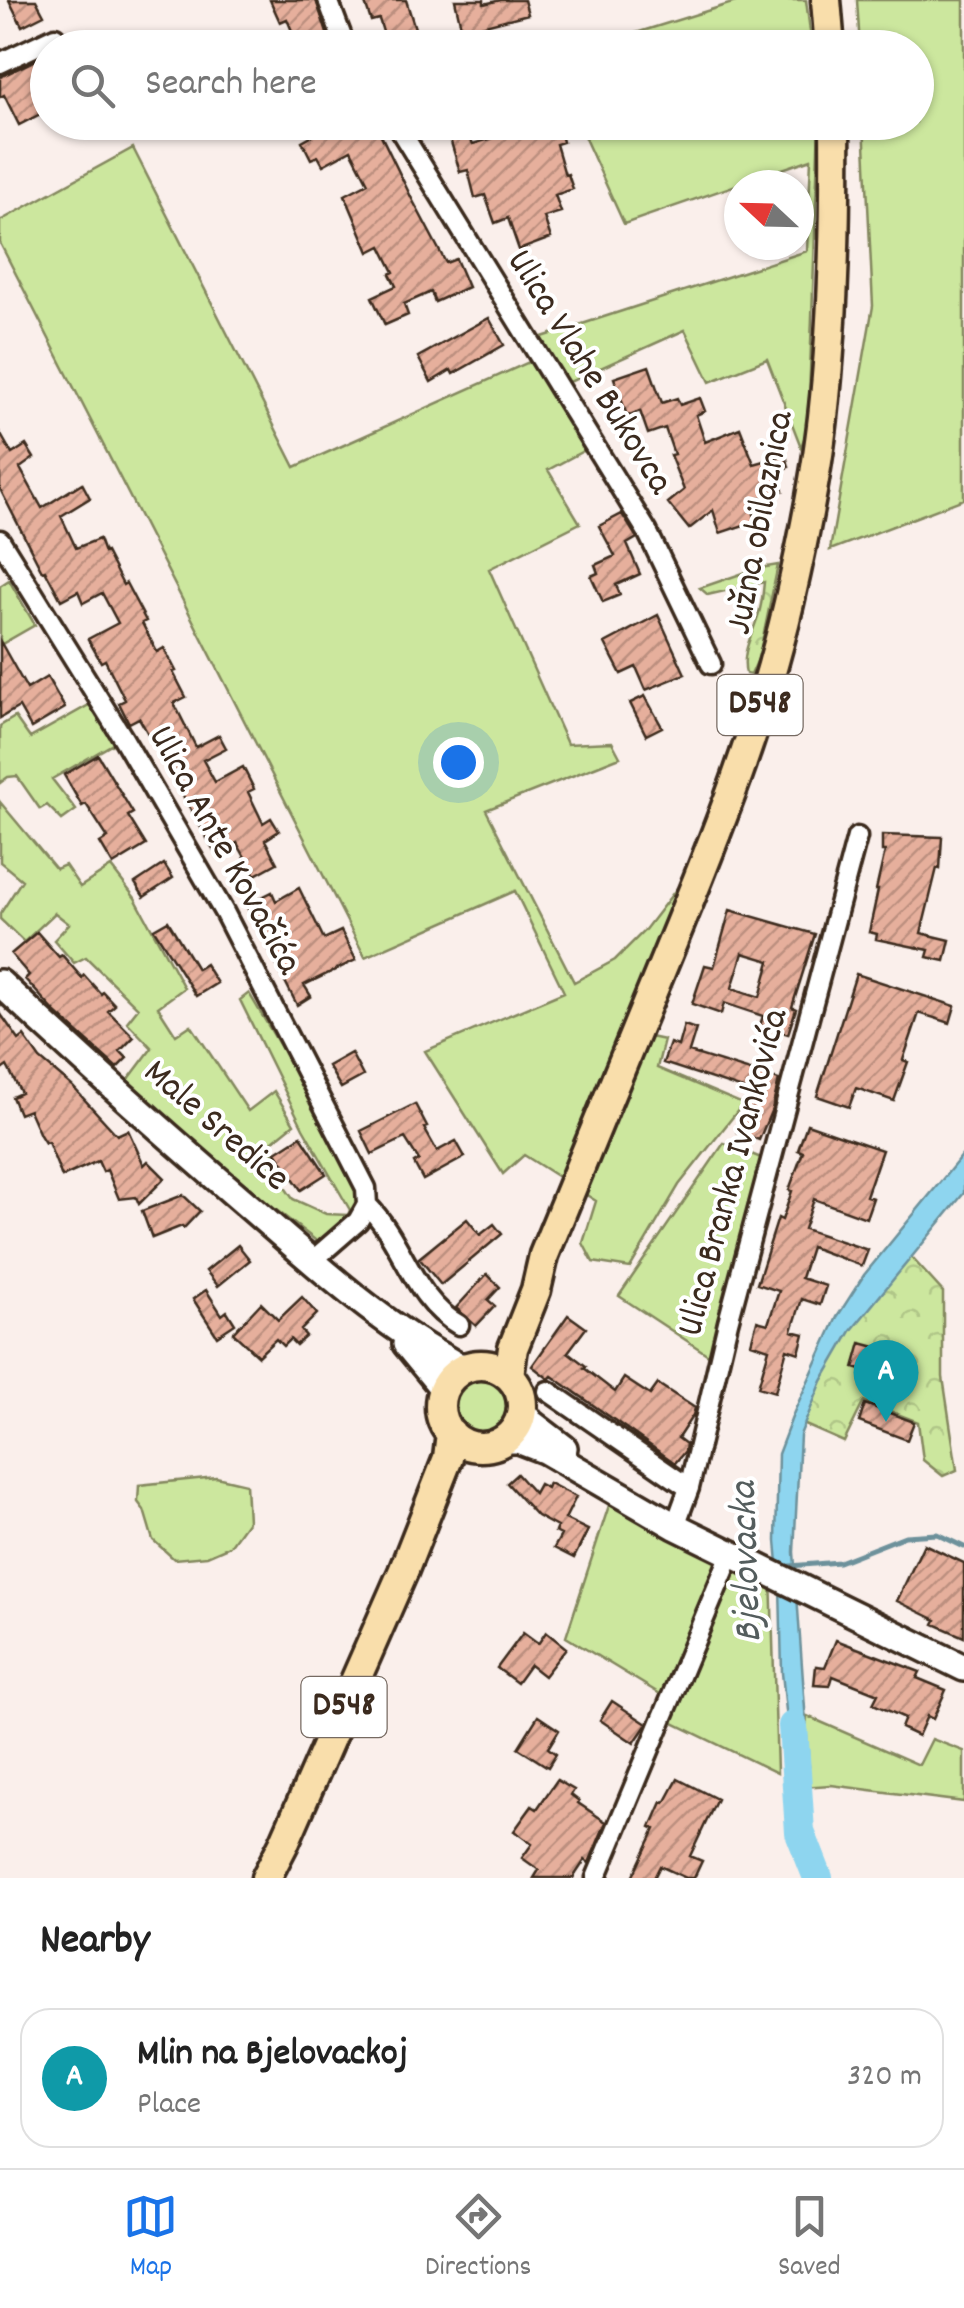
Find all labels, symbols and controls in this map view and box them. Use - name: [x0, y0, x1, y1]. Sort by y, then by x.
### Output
- search box: [30, 30, 934, 140]
- icon: search: [65, 58, 120, 113]
- text: Search here: [145, 58, 317, 113]
- north arrow: [724, 170, 814, 260]
- street label: Ulica Vlahe Bukovca: [491, 240, 686, 507]
- street label: Južna obilaznica: [713, 405, 811, 640]
- road number: D548: [718, 675, 802, 735]
- street label: Ulica Ante Kovačića: [132, 716, 315, 987]
- your location: [433, 737, 484, 788]
- street label: Ulica Branka Ivankovića: [665, 1002, 805, 1343]
- street label: Male Sredice: [129, 1048, 301, 1206]
- pin: A: [854, 1340, 918, 1422]
- water label: Bjelovacka: [718, 1478, 780, 1643]
- road number: D548: [302, 1677, 386, 1737]
- text: Nearby: [40, 1913, 150, 1973]
- text: Mlin na Bjelovackoj: [137, 2028, 408, 2083]
- text: A: [66, 2055, 83, 2101]
- text: 320 m: [847, 2055, 922, 2101]
- text: Place: [137, 2083, 201, 2129]
- tab: Map: [123, 2189, 178, 2289]
- tab: Directions: [425, 2189, 531, 2289]
- tab: Saved: [778, 2189, 841, 2289]

